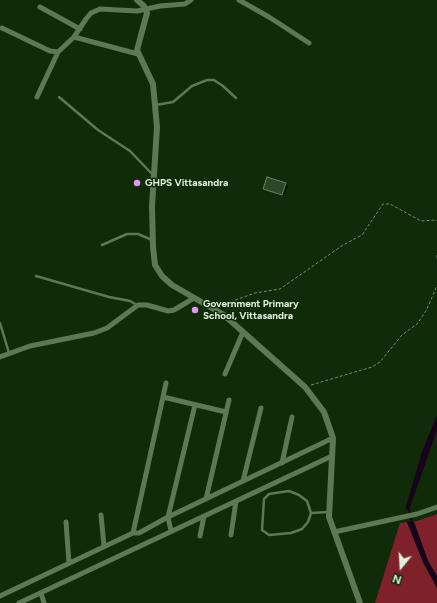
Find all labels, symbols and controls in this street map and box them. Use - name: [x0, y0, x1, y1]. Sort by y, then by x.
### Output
- place label: GHPS Vittasandra: [145, 177, 228, 189]
- marker: GHPS Vittasandra: [132, 178, 142, 188]
- place label: Government Primary School, Vittasandra: [203, 298, 299, 322]
- marker: Government Primary School, Vittasandra: [190, 305, 200, 315]
- north arrow: [381, 547, 421, 587]
- text: N: [391, 571, 403, 586]

